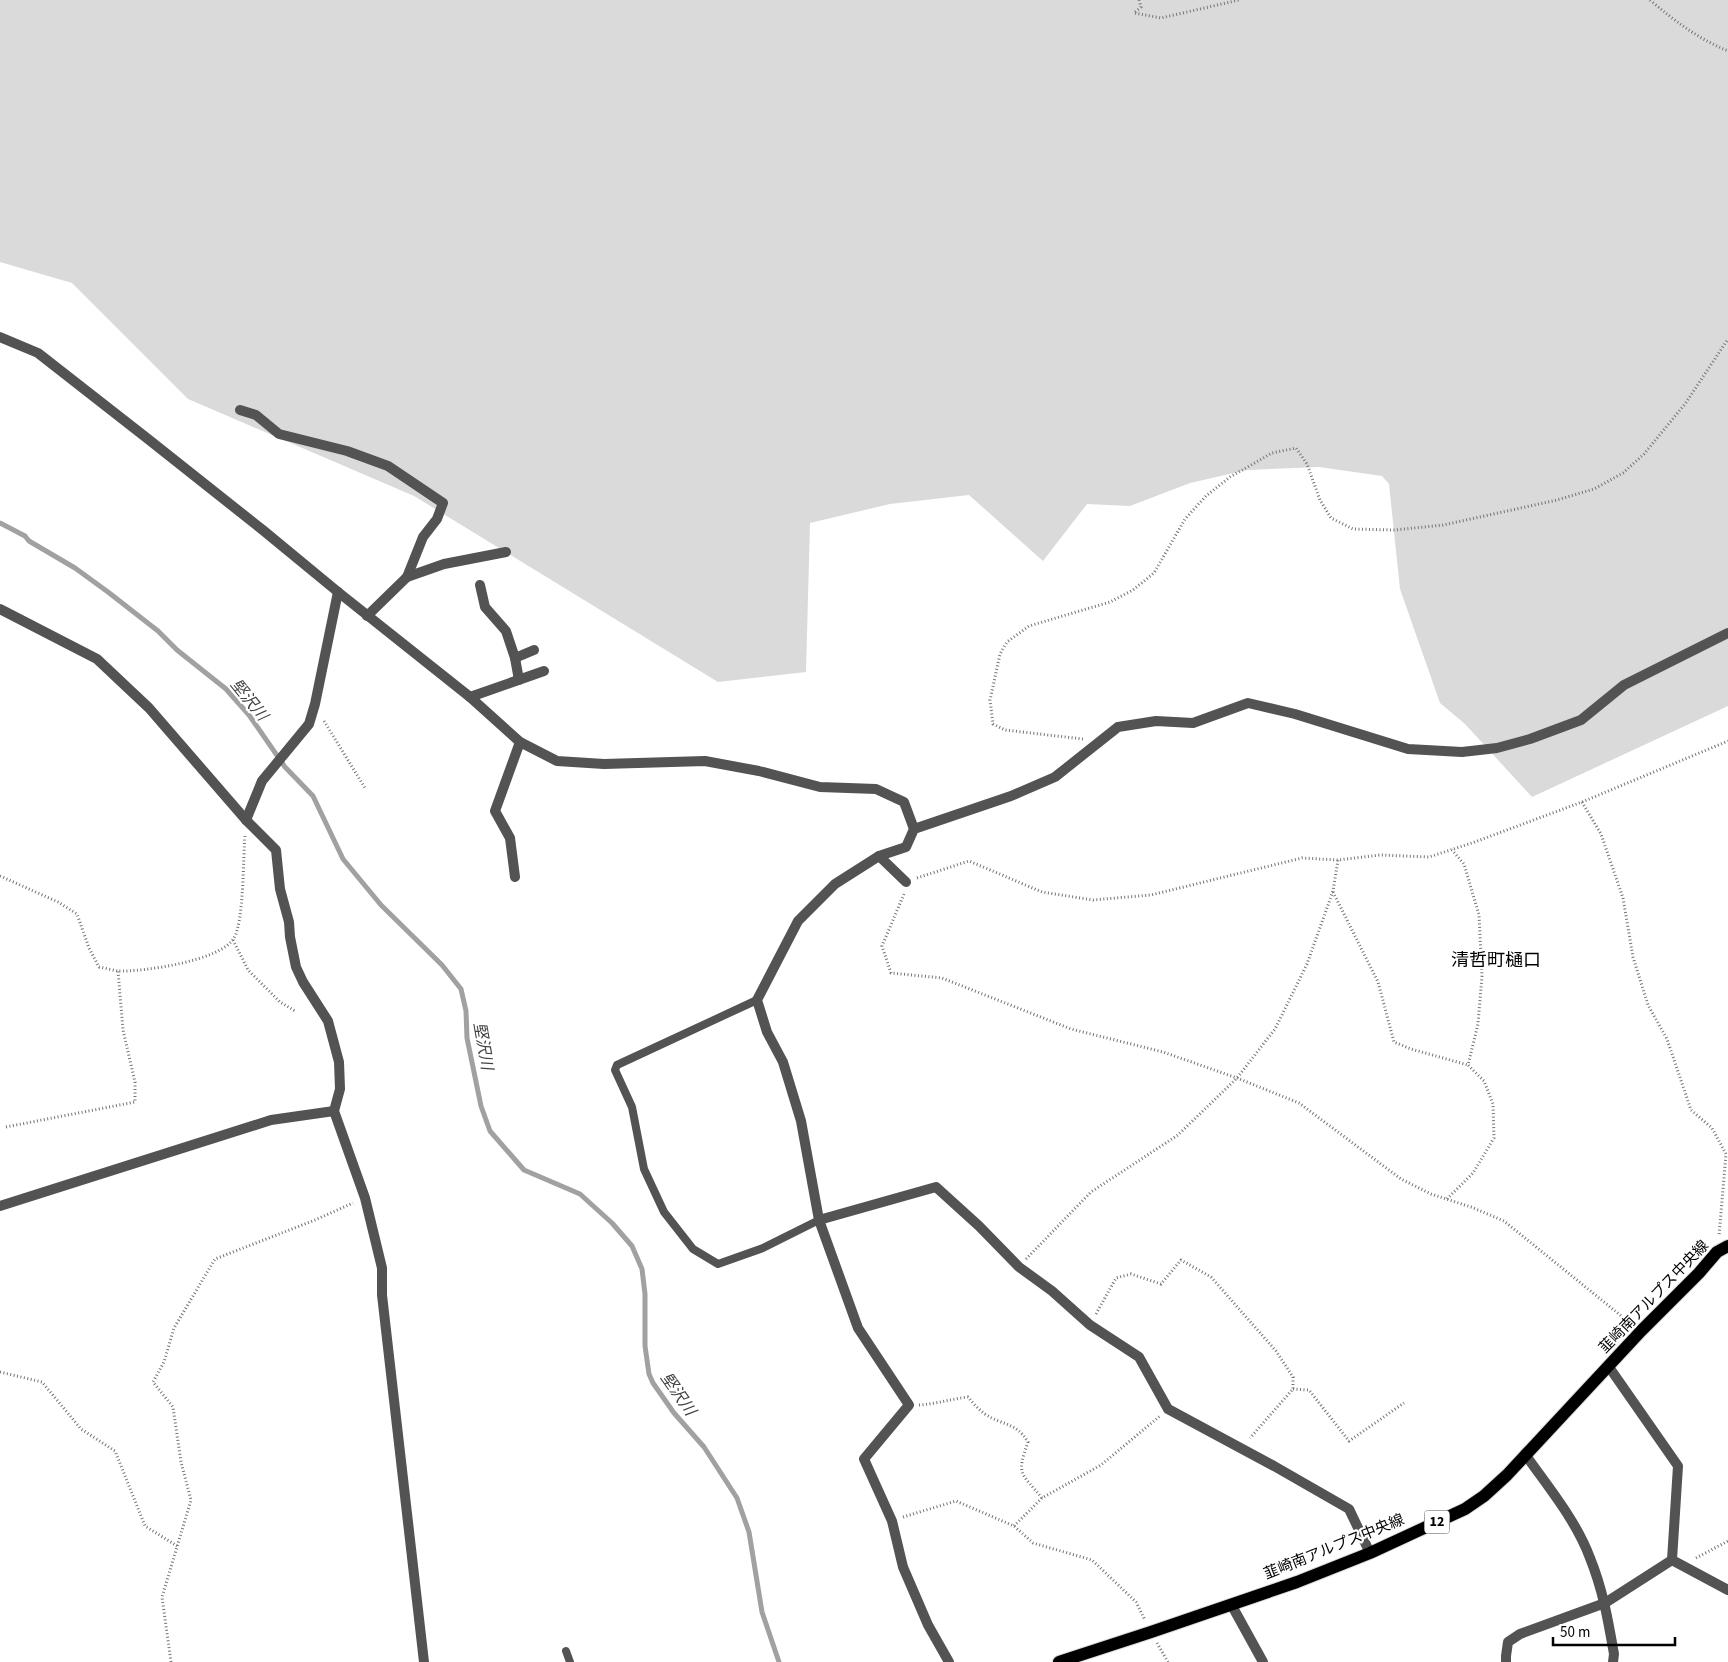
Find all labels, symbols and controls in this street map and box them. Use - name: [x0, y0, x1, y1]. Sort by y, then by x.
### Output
- water label: 堅沢川: [225, 674, 274, 727]
- district label: 清哲町樋口: [1451, 948, 1541, 973]
- water label: 堅沢川: [468, 1020, 498, 1074]
- street label: 韮崎南アルプス中央線: [1594, 1236, 1714, 1358]
- water label: 堅沢川: [655, 1368, 702, 1422]
- street label: 韮崎南アルプス中央線: [1261, 1509, 1407, 1585]
- road number: 12: [1424, 1510, 1450, 1534]
- scale bar: [1553, 1614, 1676, 1646]
- text: 50 m: [1560, 1622, 1590, 1643]

